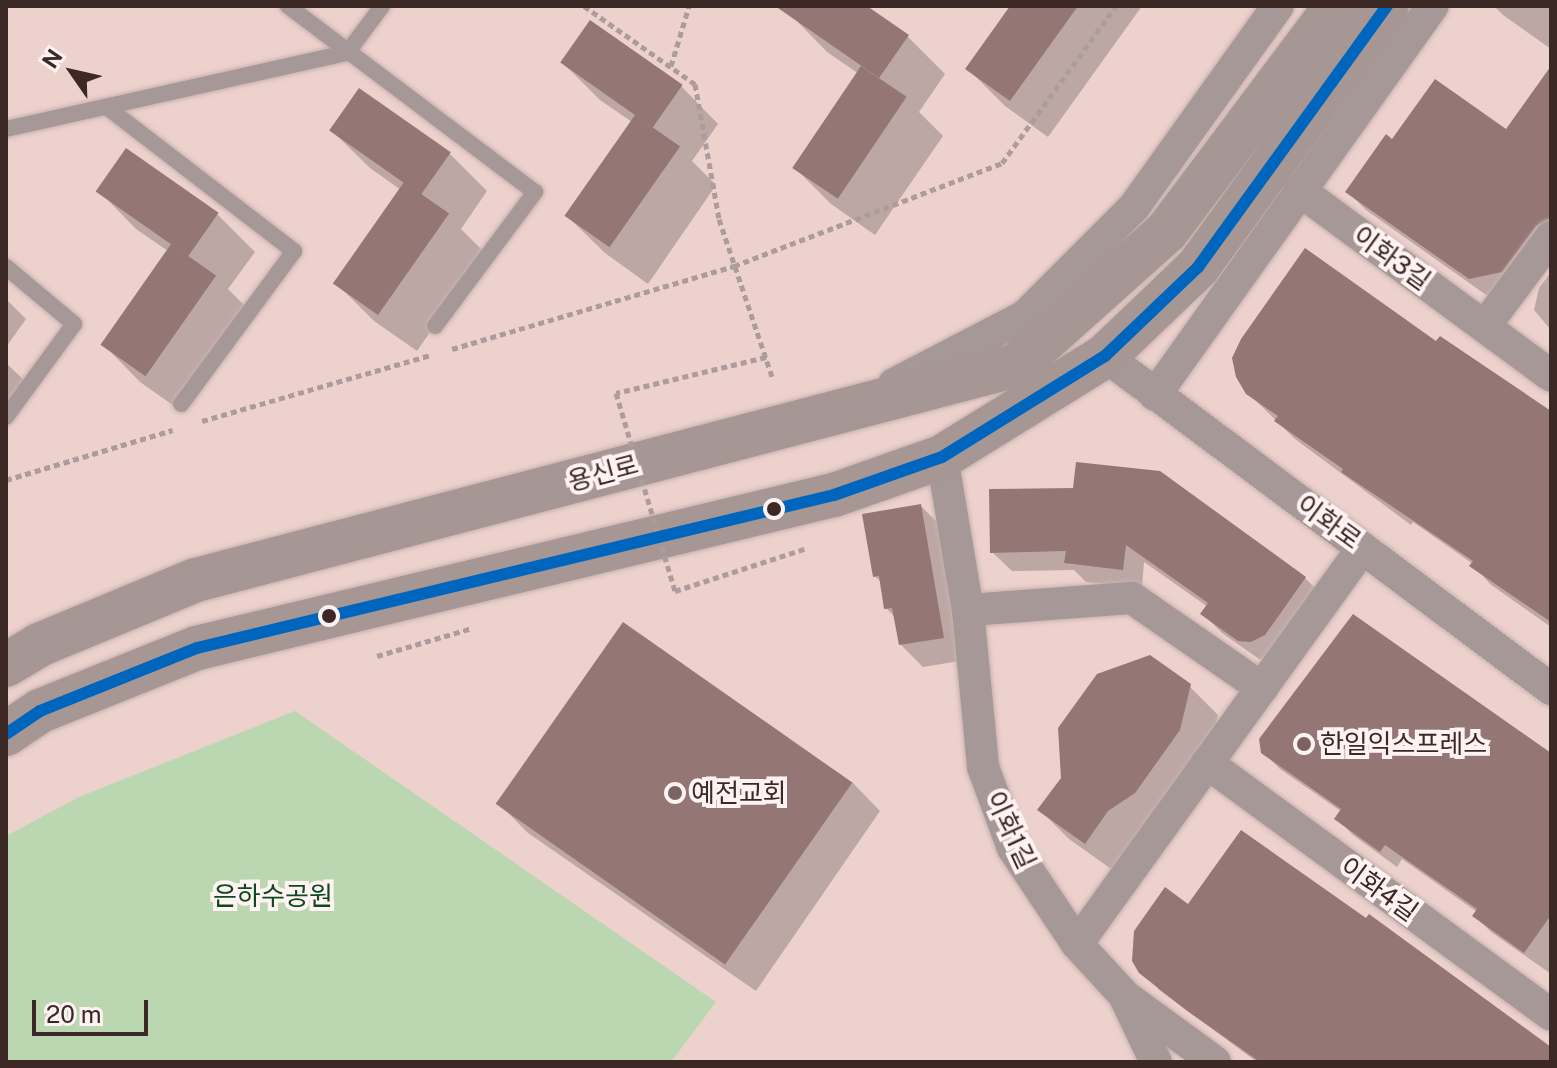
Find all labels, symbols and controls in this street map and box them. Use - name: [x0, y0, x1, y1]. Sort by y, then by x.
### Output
- north arrow: [32, 32, 112, 112]
- text: N: [37, 44, 68, 73]
- street label: 이화3길: [1347, 219, 1437, 297]
- street label: 용신로: [564, 449, 642, 497]
- street label: 이화로: [1291, 488, 1367, 556]
- unlabelled marker: [766, 501, 782, 517]
- unlabelled marker: [321, 608, 337, 624]
- place label: 한일익스프레스: [1320, 728, 1487, 760]
- marker: 한일익스프레스: [1295, 735, 1313, 753]
- place label: 예전교회: [691, 777, 787, 809]
- marker: 예전교회: [666, 784, 684, 802]
- street label: 이화1길: [979, 786, 1043, 874]
- street label: 이화4길: [1334, 850, 1424, 928]
- park label: 은하수공원: [213, 880, 333, 912]
- scale bar: [36, 984, 152, 1034]
- text: 20 m: [46, 1000, 102, 1028]

